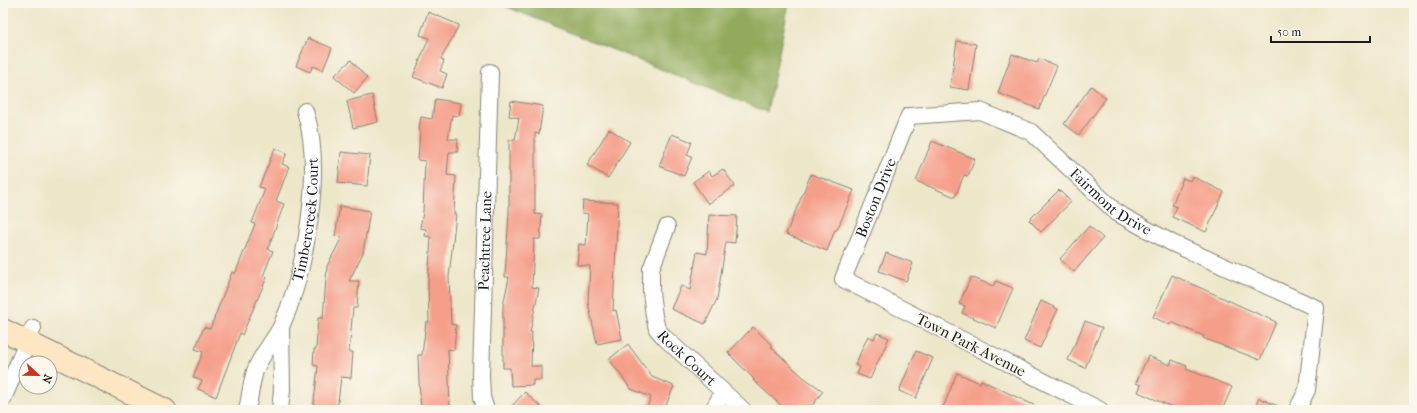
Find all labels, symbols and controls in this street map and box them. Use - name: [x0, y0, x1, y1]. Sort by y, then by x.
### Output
- scale bar: [1271, 18, 1370, 44]
- text: 50 m: [1277, 25, 1301, 39]
- street label: Boston Drive: [852, 155, 900, 240]
- street label: Timbercreek Court: [288, 157, 322, 284]
- street label: Fairmont Drive: [1066, 164, 1155, 239]
- street label: Peachtree Lane: [475, 190, 495, 291]
- street label: Town Park Avenue: [913, 310, 1029, 381]
- street label: Rock Court: [653, 327, 720, 390]
- north arrow: [18, 355, 58, 395]
- text: N: [39, 372, 54, 385]

